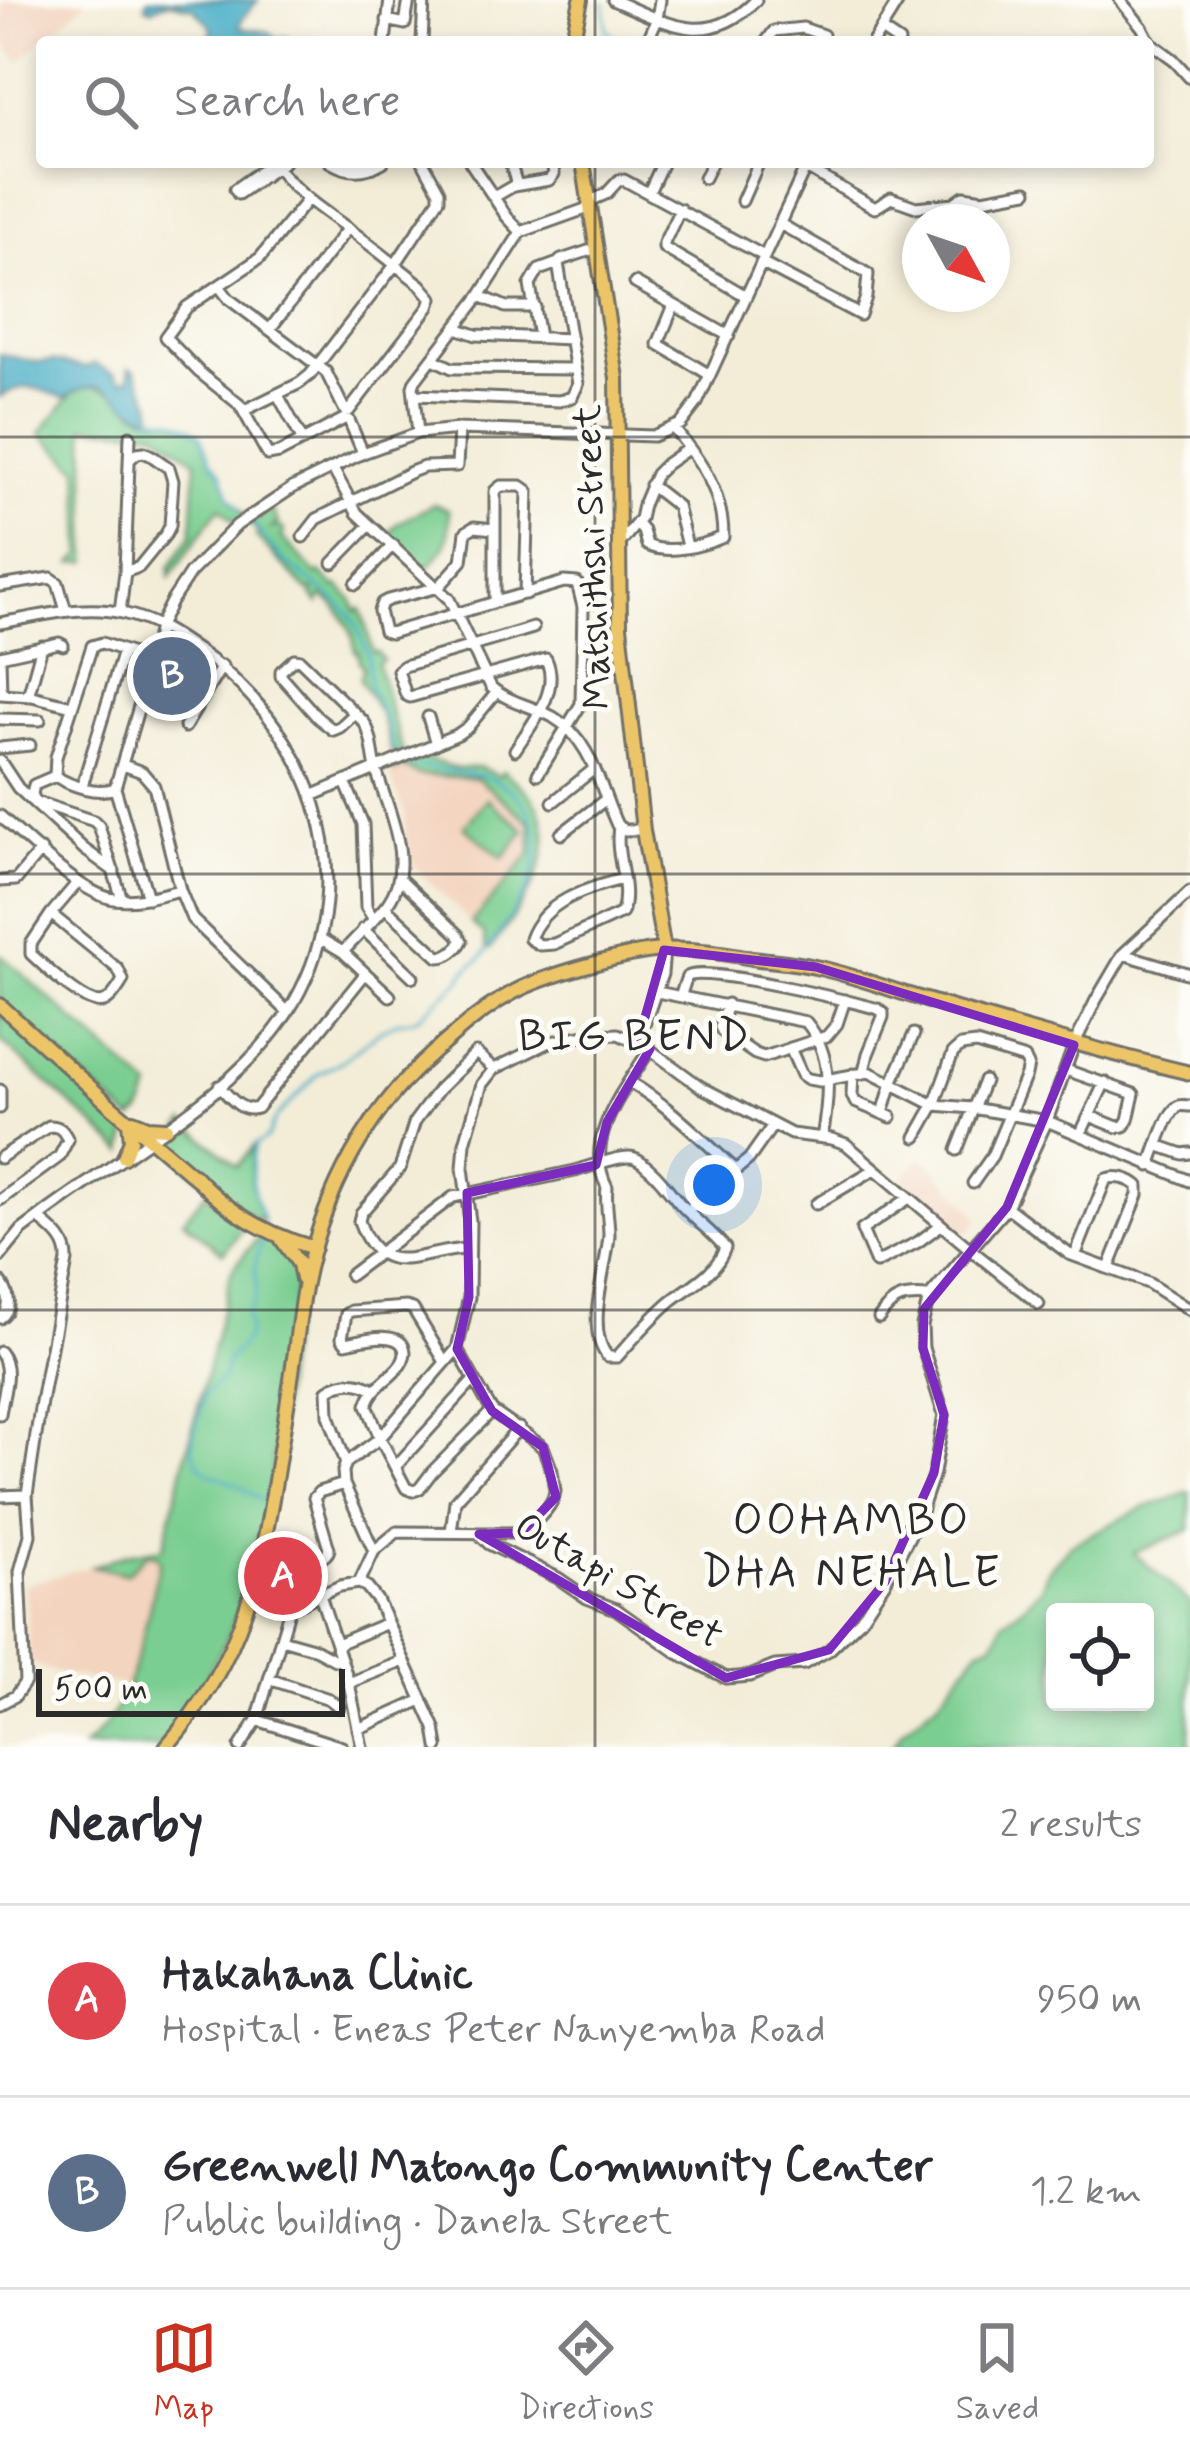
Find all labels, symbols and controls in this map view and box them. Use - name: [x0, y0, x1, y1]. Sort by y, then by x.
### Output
- search box: [36, 36, 1154, 168]
- icon: search: [78, 69, 144, 135]
- text: Search here: [174, 73, 401, 132]
- north arrow: [902, 204, 1010, 312]
- street label: Matshithshi Street: [563, 404, 625, 710]
- pin: B: [133, 631, 211, 721]
- district label: BIG BEND: [518, 1008, 752, 1067]
- your location: [684, 1155, 744, 1215]
- district label: OOHAMBO DHA NEHALE: [701, 1492, 1003, 1603]
- street label: Outapi Street: [505, 1502, 731, 1662]
- pin: A: [244, 1531, 322, 1621]
- map controls: [1046, 1603, 1154, 1711]
- button: locate: [1046, 1603, 1154, 1711]
- scale bar: [36, 1663, 345, 1716]
- text: 500 m: [54, 1668, 148, 1712]
- text: Nearby: [48, 1792, 203, 1858]
- text: 2 results: [1000, 1800, 1142, 1851]
- text: Hakahana Clinic: [162, 1946, 473, 2005]
- text: A: [74, 1975, 100, 2026]
- text: 950 m: [1037, 1975, 1142, 2026]
- text: Hospital · Eneas Peter Nanyemba Road: [162, 2005, 826, 2056]
- text: Greenwell Matongo Community Center: [162, 2138, 932, 2197]
- text: B: [75, 2167, 99, 2218]
- text: 1.2 km: [1030, 2167, 1142, 2218]
- text: Public building · Danela Street: [162, 2197, 672, 2248]
- tab: Map: [151, 2315, 217, 2431]
- tab: Directions: [518, 2315, 654, 2431]
- tab: Saved: [956, 2315, 1039, 2431]

